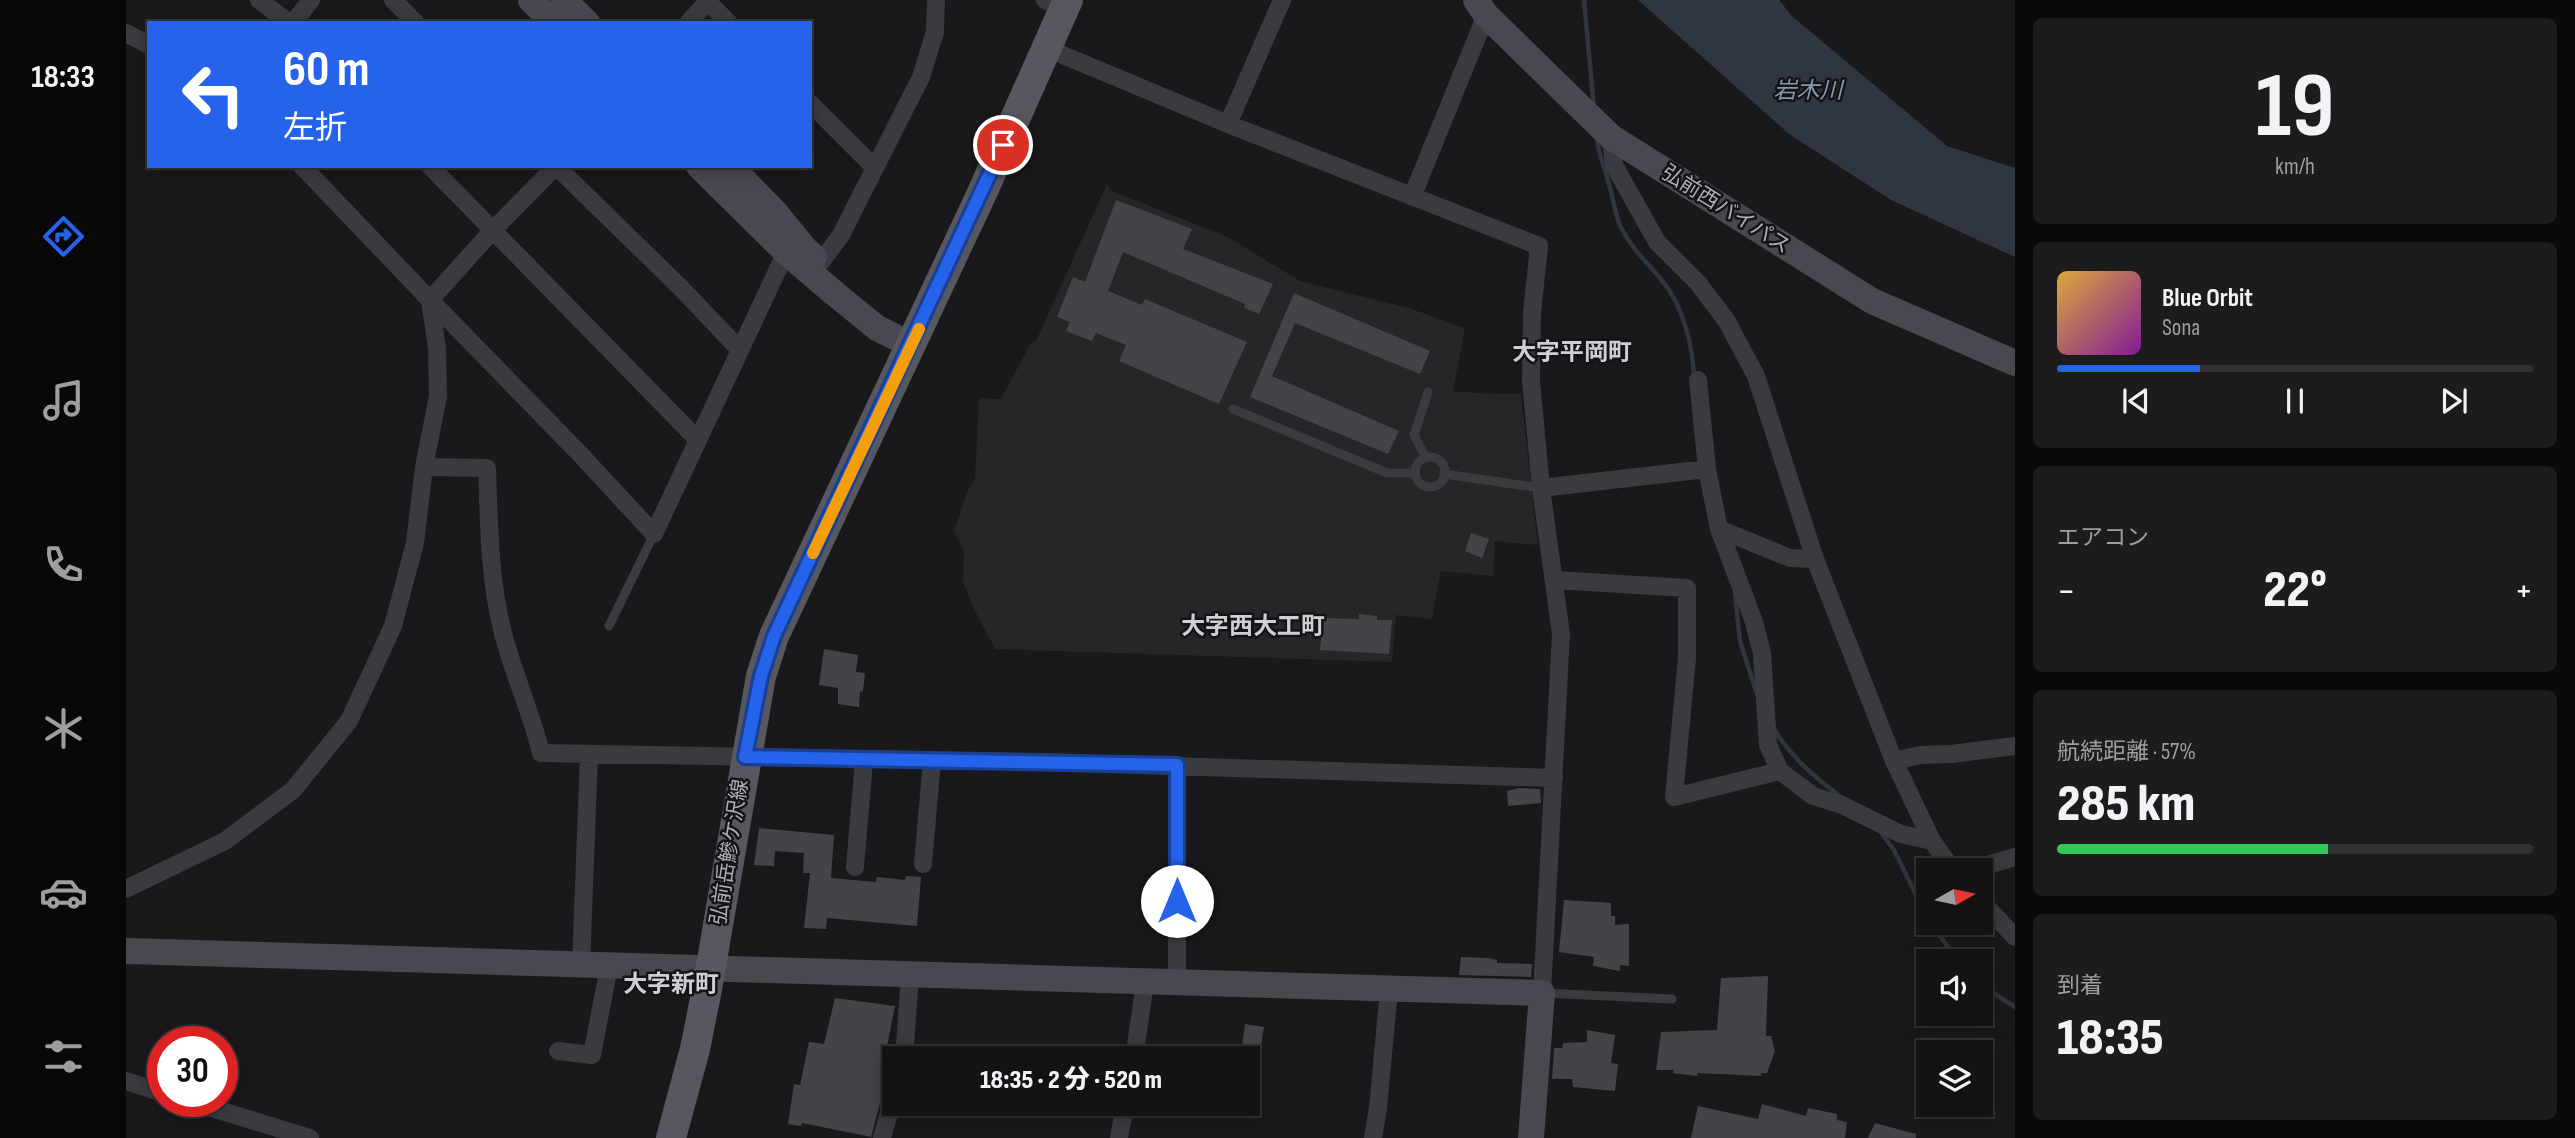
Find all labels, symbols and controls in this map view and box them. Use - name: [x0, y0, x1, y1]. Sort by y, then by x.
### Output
- text: 60 m: [283, 41, 370, 100]
- icon: left: [168, 49, 259, 140]
- text: 19: [2256, 53, 2334, 162]
- text: 18:33: [31, 58, 95, 97]
- water label: 岩木川: [1774, 77, 1846, 105]
- text: 左折: [283, 109, 347, 148]
- pin: [973, 115, 1033, 175]
- icon: arrive: [984, 126, 1022, 164]
- text: km/h: [2275, 153, 2315, 181]
- street label: 弘前西バイパス: [1657, 160, 1795, 259]
- icon: directions: [39, 212, 88, 261]
- text: Blue Orbit: [2162, 283, 2253, 314]
- text: Sona: [2162, 314, 2200, 342]
- district label: 大字平岡町: [1512, 338, 1632, 367]
- icon: music: [39, 376, 88, 425]
- icon: previous: [2117, 382, 2155, 420]
- icon: pause: [2276, 382, 2314, 420]
- icon: next: [2435, 382, 2473, 420]
- text: エアコン: [2057, 524, 2149, 552]
- icon: phone: [39, 540, 88, 589]
- text: 22°: [2263, 559, 2327, 622]
- text: −: [2057, 569, 2076, 614]
- text: +: [2514, 569, 2533, 614]
- district label: 大字西大工町: [1181, 612, 1325, 641]
- icon: climate: [39, 704, 88, 753]
- text: 航続距離 · 57%: [2057, 738, 2196, 766]
- text: 285 km: [2057, 773, 2195, 836]
- street label: 弘前岳鰺ケ沢線: [706, 778, 753, 927]
- north arrow: [1916, 858, 1993, 934]
- map controls: [1916, 858, 1993, 1117]
- position arrow: [1140, 864, 1214, 938]
- icon: car: [39, 868, 88, 917]
- button: sound: [1916, 949, 1993, 1026]
- district label: 大字新町: [623, 970, 719, 999]
- text: 到着: [2057, 972, 2103, 1000]
- text: 18:35: [2057, 1007, 2164, 1070]
- speed limit sign: 30: [147, 1026, 238, 1117]
- icon: filters: [39, 1032, 88, 1081]
- button: layers: [1916, 1040, 1993, 1117]
- text: 18:35 · 2 分 · 520 m: [980, 1065, 1162, 1096]

